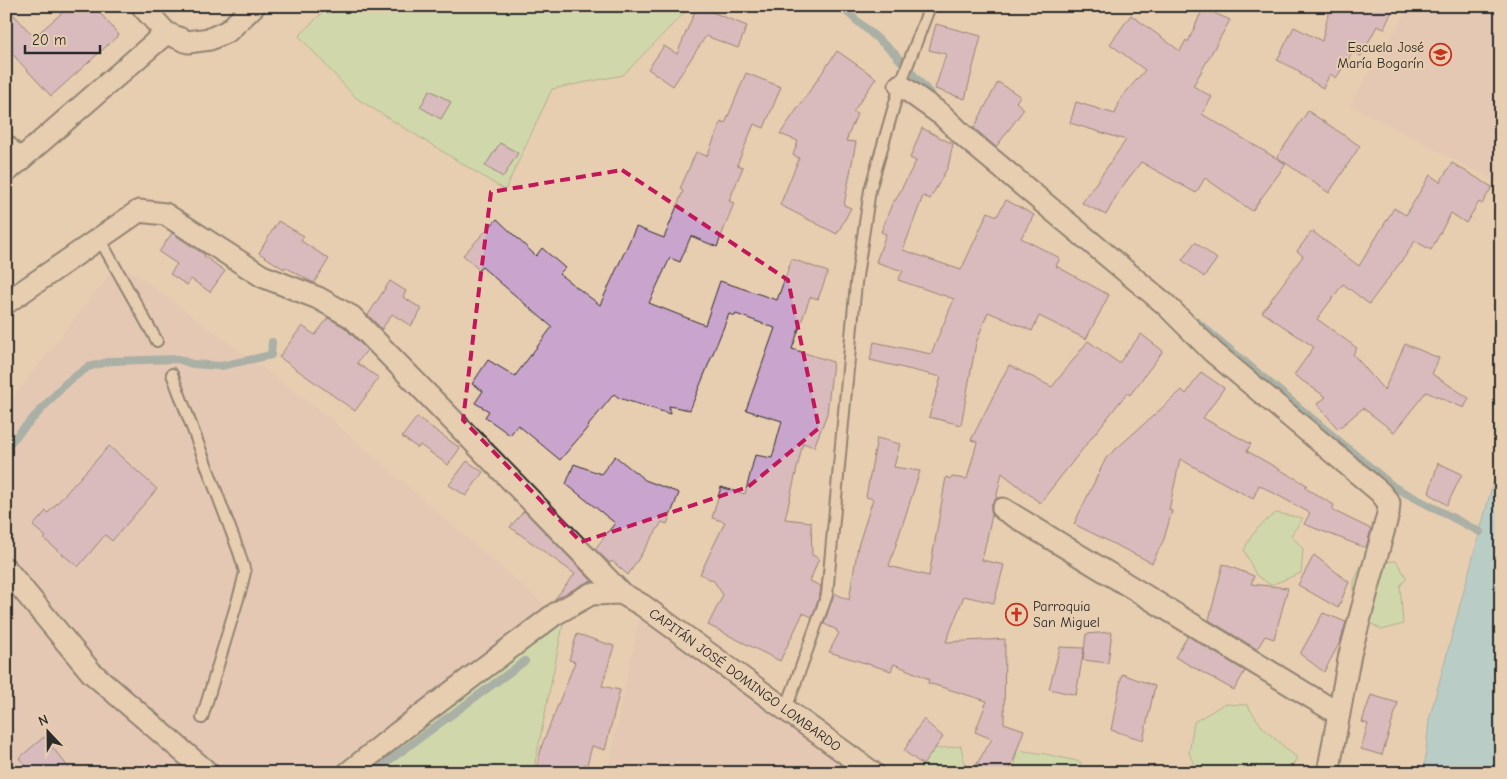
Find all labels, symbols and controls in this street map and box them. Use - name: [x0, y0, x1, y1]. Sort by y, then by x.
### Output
- scale bar: [25, 22, 100, 54]
- text: 20 m: [32, 31, 66, 49]
- place label: Escuela José María Bogarín: [1337, 39, 1424, 72]
- school or university icon: Escuela José María Bogarín: [1428, 43, 1452, 67]
- place label: Parroquia San Miguel: [1033, 598, 1100, 631]
- church icon: Parroquia San Miguel: [1005, 602, 1029, 626]
- street label: CAPITÁN JOSÉ DOMINGO LOMBARDO: [646, 605, 844, 755]
- north arrow: [22, 706, 72, 756]
- text: N: [36, 711, 51, 730]

